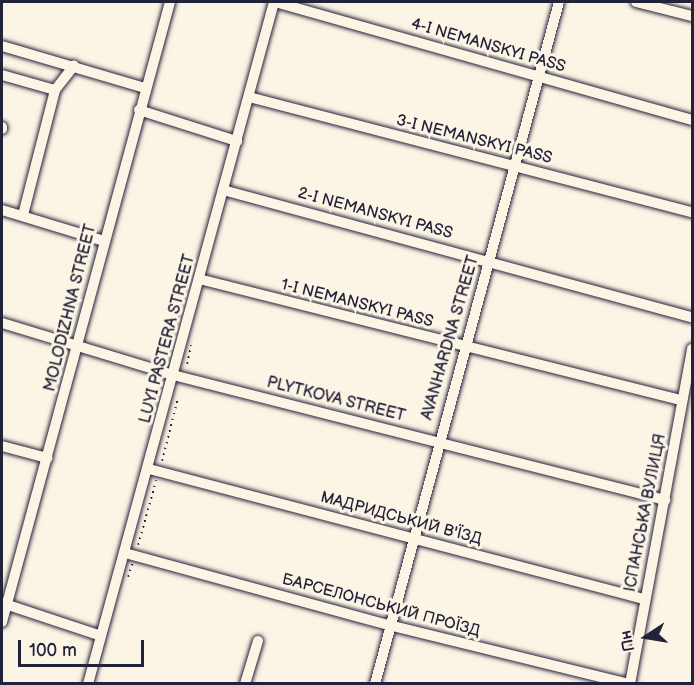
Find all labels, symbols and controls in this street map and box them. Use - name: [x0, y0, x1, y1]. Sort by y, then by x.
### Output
- street label: 4-I NEMANSKYI PASS: [409, 15, 567, 77]
- street label: 3-I NEMANSKYI PASS: [394, 111, 554, 169]
- street label: 2-I NEMANSKYI PASS: [295, 184, 455, 244]
- street label: MOLODIZHNA STREET: [41, 222, 101, 394]
- street label: LUYI PASTERA STREET: [136, 252, 200, 426]
- street label: AVANHARDNA STREET: [418, 253, 484, 423]
- street label: 1-I NEMANSKYI PASS: [279, 276, 435, 332]
- street label: PLYTKOVA STREET: [265, 373, 407, 427]
- street label: ІСПАНСЬКА ВУЛИЦЯ: [621, 432, 671, 594]
- street label: МАДРИДСЬКИЙ В'ЇЗД: [318, 488, 484, 550]
- street label: БАРСЕЛОНСЬКИЙ ПРОЇЗД: [280, 570, 482, 642]
- north arrow: [616, 607, 676, 667]
- scale bar: [21, 628, 147, 666]
- text: Пн: [616, 628, 639, 653]
- text: 100 m: [29, 640, 77, 661]

